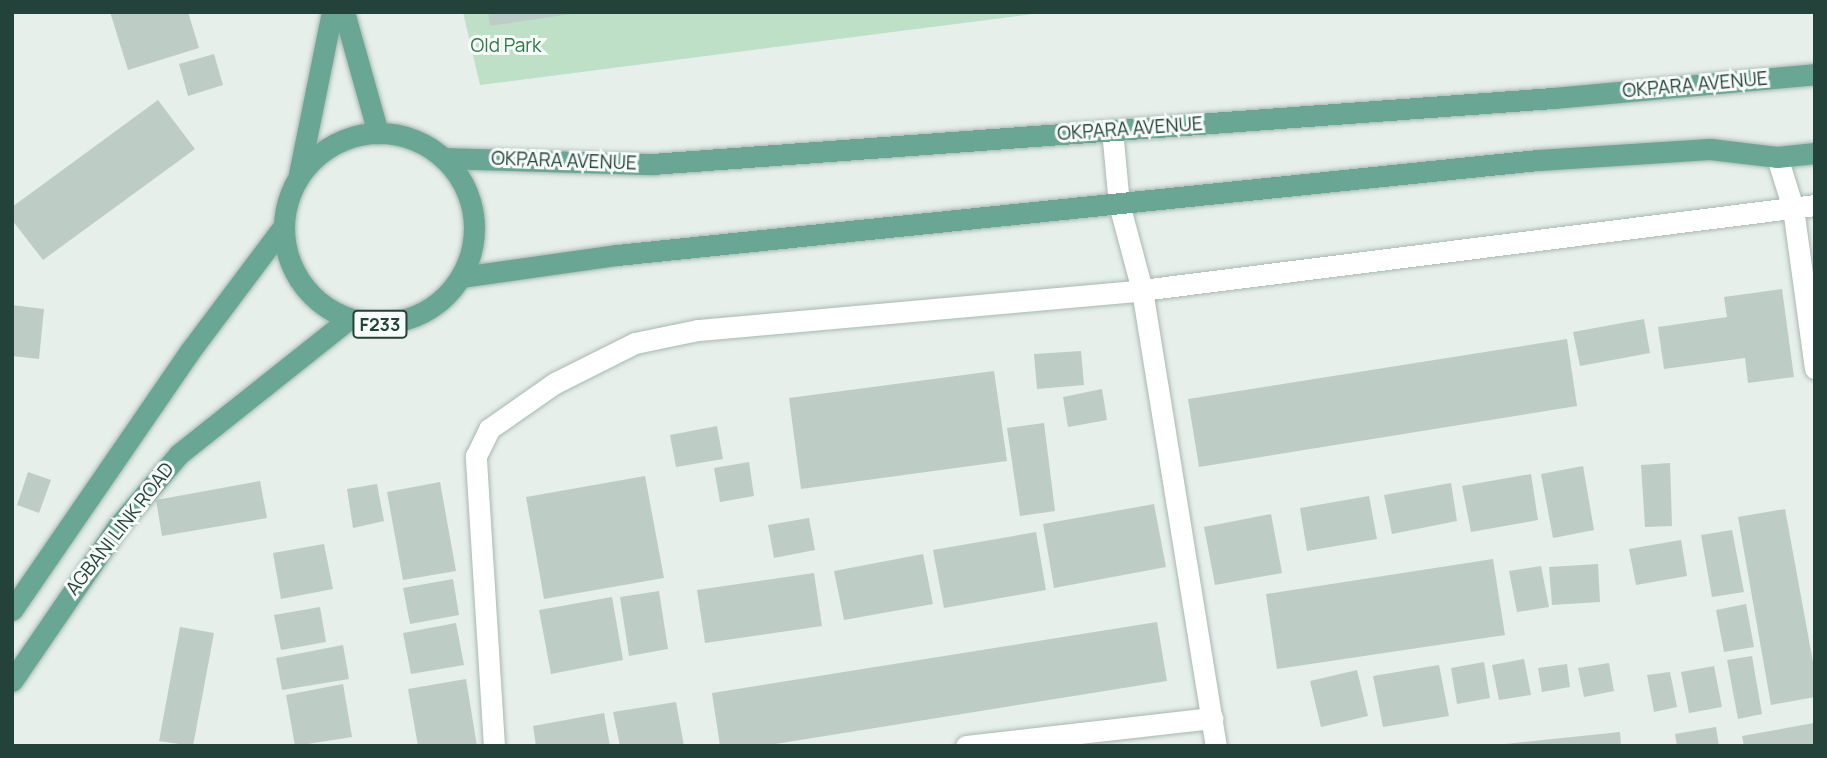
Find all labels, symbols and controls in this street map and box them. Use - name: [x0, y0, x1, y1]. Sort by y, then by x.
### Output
- park label: Old Park: [470, 35, 542, 57]
- street label: OKPARA AVENUE: [1621, 67, 1769, 103]
- street label: OKPARA AVENUE: [1057, 113, 1203, 145]
- street label: OKPARA AVENUE: [491, 147, 637, 175]
- road number: F233: [352, 310, 408, 338]
- street label: AGBANI LINK ROAD: [61, 458, 179, 600]

